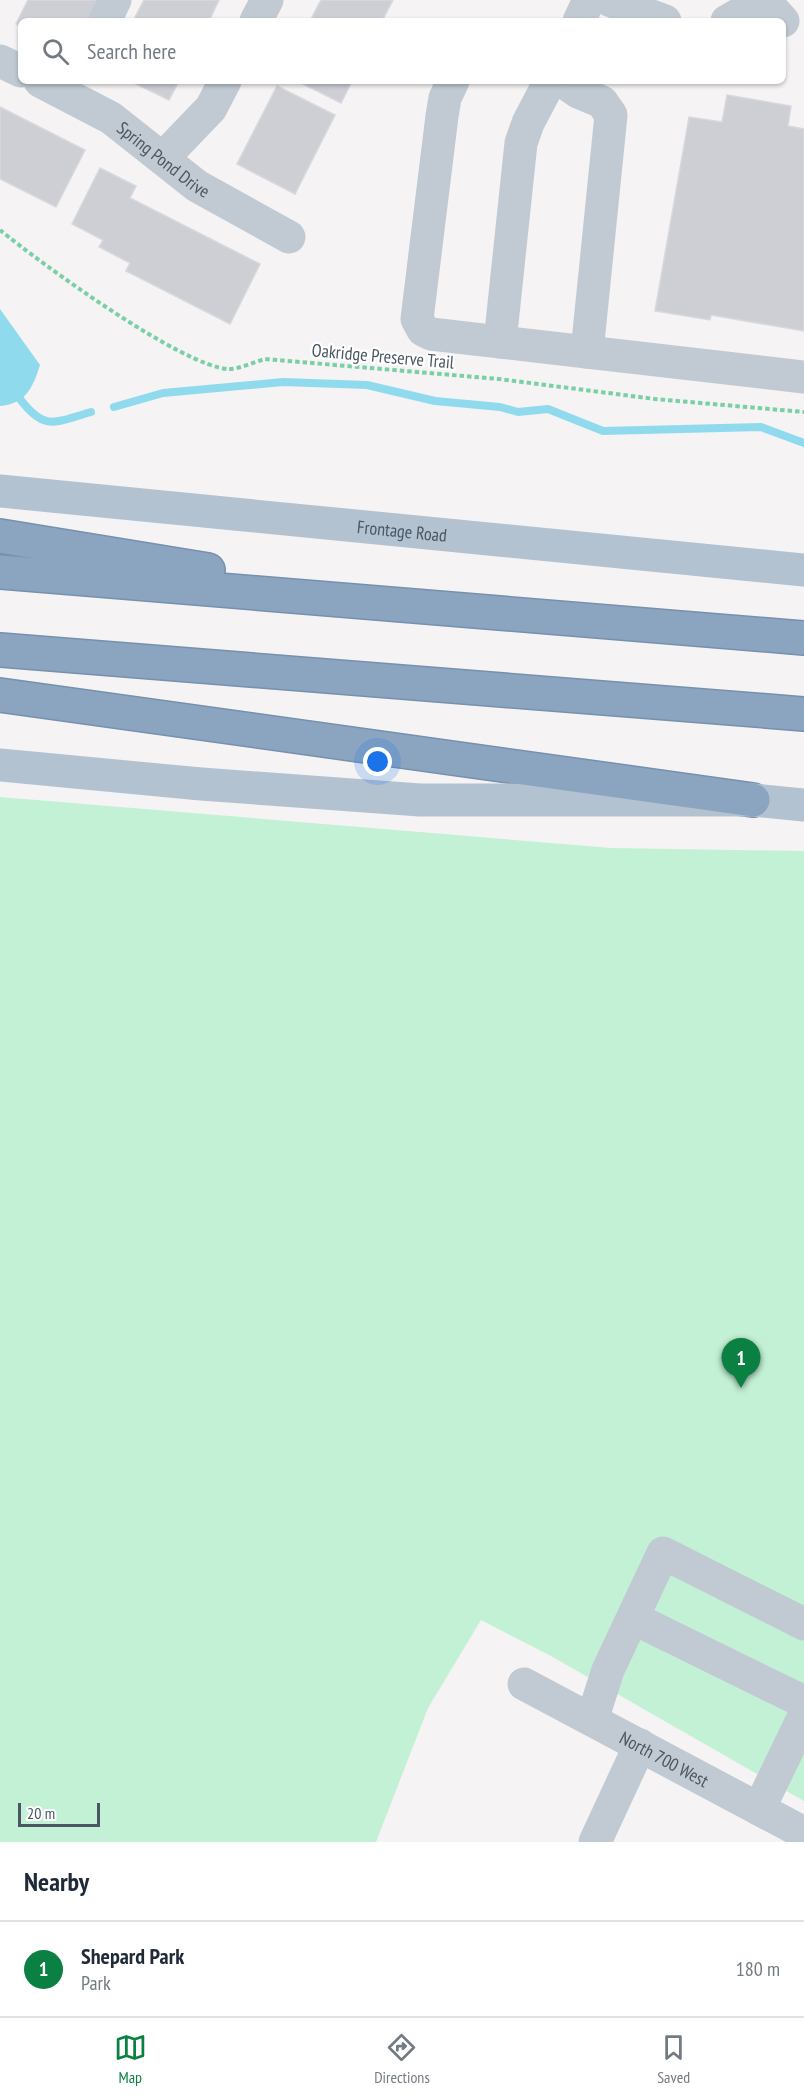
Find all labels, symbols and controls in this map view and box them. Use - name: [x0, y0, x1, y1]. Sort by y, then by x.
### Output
- search box: [18, 18, 786, 84]
- icon: search: [39, 35, 72, 68]
- text: Search here: [87, 37, 176, 65]
- street label: Spring Pond Drive: [113, 116, 214, 202]
- street label: Oakridge Preserve Trail: [311, 338, 456, 374]
- street label: Frontage Road: [356, 515, 448, 546]
- your location: [363, 747, 392, 776]
- pin: 1: [722, 1338, 760, 1388]
- street label: North 700 West: [616, 1726, 713, 1792]
- scale bar: [18, 1800, 100, 1828]
- text: 20 m: [27, 1803, 55, 1823]
- text: Nearby: [24, 1865, 89, 1898]
- text: Shepard Park: [81, 1942, 184, 1970]
- text: 1: [39, 1956, 48, 1982]
- text: 180 m: [736, 1956, 780, 1982]
- text: Park: [81, 1970, 111, 1996]
- tab: Map: [114, 2031, 147, 2087]
- tab: Directions: [374, 2031, 430, 2087]
- tab: Saved: [657, 2031, 690, 2087]

